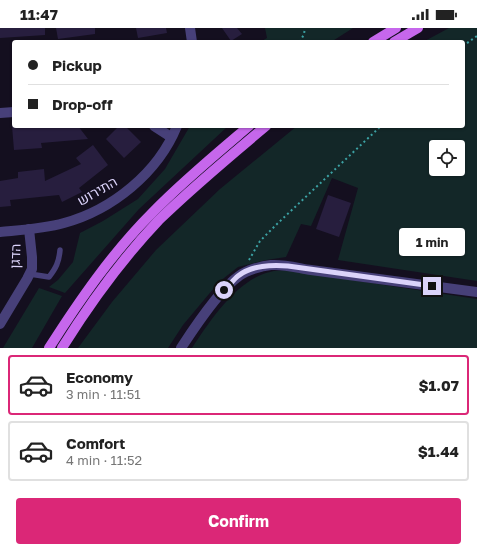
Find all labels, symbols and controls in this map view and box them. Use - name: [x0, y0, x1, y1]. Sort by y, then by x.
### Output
- text: 11:47: [20, 5, 58, 23]
- text: Pickup: [52, 56, 102, 74]
- text: Drop-off: [52, 95, 112, 113]
- map controls: [429, 140, 465, 176]
- button: locate: [429, 140, 465, 176]
- street label: התירוש: [74, 172, 120, 209]
- callout: 1 min: [399, 228, 465, 256]
- text: 1 min: [416, 234, 448, 250]
- street label: הדגן: [6, 243, 23, 269]
- route end: [423, 277, 441, 295]
- route start: [215, 281, 233, 299]
- icon: car: [18, 367, 54, 403]
- text: Economy: [66, 368, 133, 386]
- text: $1.07: [418, 376, 459, 394]
- text: 3 min · 11:51: [66, 386, 141, 402]
- icon: car: [18, 433, 54, 469]
- text: Comfort: [66, 434, 125, 452]
- text: $1.44: [418, 442, 459, 460]
- text: 4 min · 11:52: [66, 452, 142, 468]
- button: Confirm: [16, 498, 461, 544]

